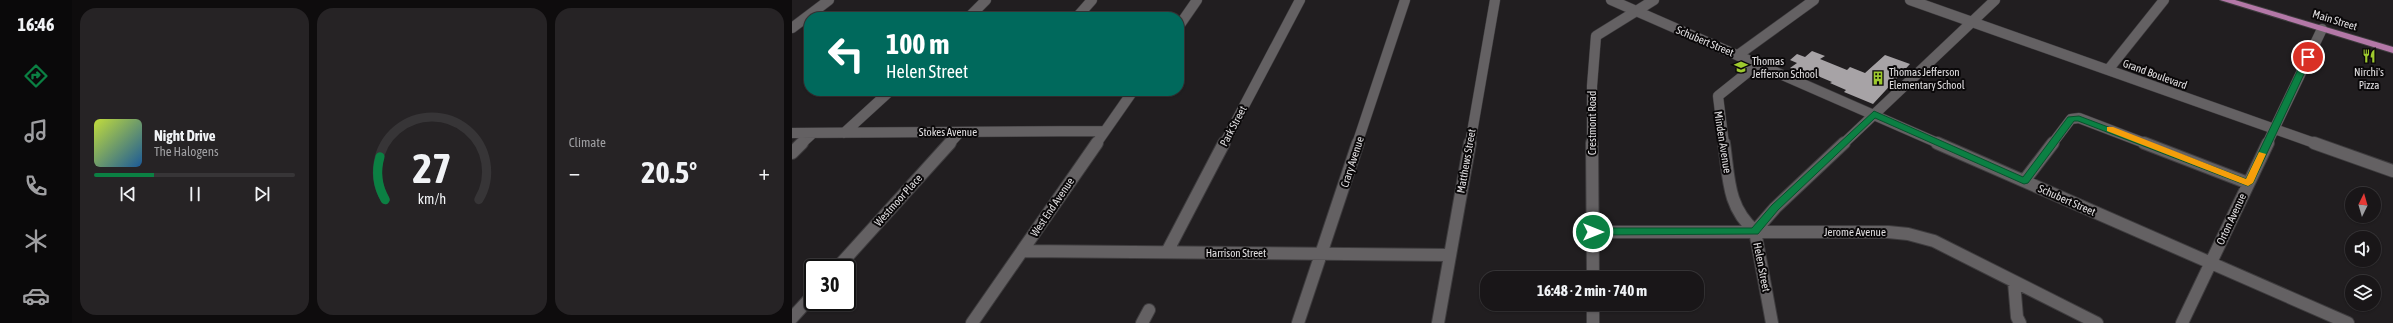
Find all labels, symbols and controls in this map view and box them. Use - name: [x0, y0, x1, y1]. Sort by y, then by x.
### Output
- street label: Main Street: [2311, 8, 2359, 32]
- text: 16:46: [17, 14, 55, 35]
- street label: Schubert Street: [1674, 23, 1736, 59]
- icon: left: [820, 28, 872, 80]
- text: 100 m: [886, 28, 949, 60]
- pin: [2291, 40, 2325, 74]
- icon: arrive: [2297, 46, 2319, 68]
- restaurant icon: Nirchi's Pizza: [2361, 48, 2377, 64]
- place label: Thomas Jefferson School: [1752, 55, 1818, 80]
- street label: Grand Boulevard: [2121, 57, 2189, 91]
- school or university icon: Thomas Jefferson School: [1733, 59, 1749, 75]
- text: Helen Street: [886, 61, 968, 82]
- icon: directions: [22, 62, 50, 90]
- place label: Thomas Jefferson Elementary School: [1889, 66, 1965, 91]
- place label: Nirchi's Pizza: [2354, 66, 2384, 91]
- building icon: Thomas Jefferson Elementary School: [1870, 70, 1886, 86]
- street label: Crestmont Road: [1586, 91, 1598, 155]
- street label: Park Street: [1217, 104, 1249, 148]
- street label: Minden Avenue: [1712, 110, 1734, 174]
- icon: music: [22, 117, 50, 145]
- street label: Stokes Avenue: [919, 126, 977, 138]
- text: Night Drive: [154, 127, 216, 144]
- street label: Matthews Street: [1454, 128, 1478, 194]
- text: Climate: [569, 135, 606, 150]
- street label: Crary Avenue: [1338, 135, 1366, 189]
- text: 27: [412, 143, 452, 191]
- text: The Halogens: [154, 144, 219, 159]
- text: 20.5°: [641, 155, 697, 189]
- text: −: [569, 159, 580, 185]
- text: +: [759, 159, 770, 185]
- icon: phone: [22, 172, 50, 200]
- street label: Westmoor Place: [872, 172, 924, 228]
- street label: West End Avenue: [1028, 175, 1076, 239]
- street label: Schubert Street: [2036, 182, 2098, 218]
- icon: previous: [117, 183, 139, 205]
- icon: pause: [184, 183, 206, 205]
- icon: next: [251, 183, 273, 205]
- north arrow: [2345, 187, 2381, 223]
- map controls: [2345, 187, 2381, 311]
- text: km/h: [418, 190, 446, 206]
- street label: Orton Avenue: [2214, 192, 2248, 246]
- position arrow: [1572, 211, 1614, 253]
- street label: Jerome Avenue: [1824, 226, 1886, 238]
- icon: climate: [22, 227, 50, 255]
- button: sound: [2345, 231, 2381, 267]
- street label: Helen Street: [1751, 241, 1773, 293]
- street label: Harrison Street: [1206, 247, 1266, 259]
- speed limit sign: 30: [804, 259, 856, 311]
- button: layers: [2345, 275, 2381, 311]
- icon: car: [22, 282, 50, 310]
- text: 16:48 · 2 min · 740 m: [1537, 282, 1647, 299]

